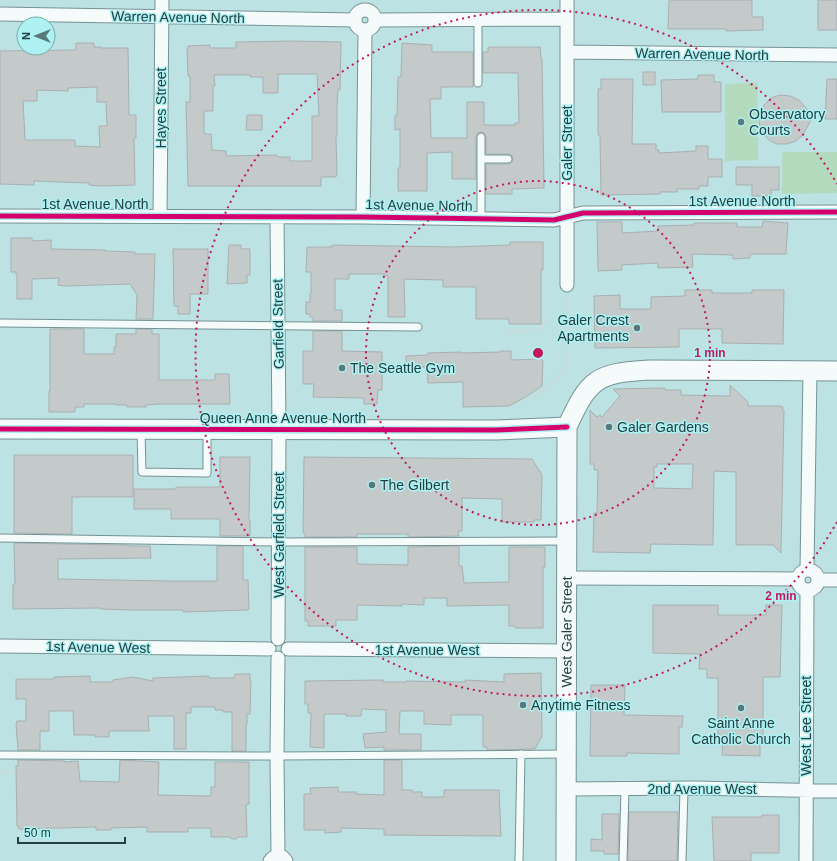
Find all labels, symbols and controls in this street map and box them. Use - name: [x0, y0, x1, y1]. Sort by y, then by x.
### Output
- street label: Warren Avenue North: [111, 8, 245, 26]
- north arrow: [16, 16, 56, 56]
- text: N: [20, 32, 32, 40]
- street label: Warren Avenue North: [635, 45, 769, 63]
- street label: Hayes Street: [153, 67, 169, 148]
- street label: Galer Street: [559, 105, 575, 181]
- place label: Observatory Courts: [749, 106, 825, 138]
- marker: Observatory Courts: [736, 117, 746, 127]
- street label: 1st Avenue North: [688, 193, 796, 209]
- street label: 1st Avenue North: [41, 196, 149, 212]
- street label: 1st Avenue North: [365, 196, 473, 214]
- street label: Garfield Street: [269, 279, 287, 369]
- place label: Galer Crest Apartments: [557, 312, 629, 344]
- marker: Galer Crest Apartments: [632, 323, 642, 333]
- centre of rings: [531, 346, 545, 360]
- text: 1 min: [694, 346, 726, 360]
- place label: The Seattle Gym: [350, 360, 455, 376]
- marker: The Seattle Gym: [337, 363, 347, 373]
- street label: Queen Anne Avenue North: [200, 410, 366, 426]
- place label: Galer Gardens: [617, 419, 709, 435]
- marker: Galer Gardens: [604, 422, 614, 432]
- street label: West Garfield Street: [271, 472, 287, 598]
- place label: The Gilbert: [380, 477, 449, 493]
- marker: The Gilbert: [367, 480, 377, 490]
- street label: West Galer Street: [558, 576, 575, 688]
- text: 2 min: [765, 589, 797, 603]
- street label: 1st Avenue West: [46, 638, 151, 656]
- street label: 1st Avenue West: [375, 642, 479, 658]
- street label: West Lee Street: [798, 676, 814, 776]
- place label: Anytime Fitness: [531, 697, 631, 713]
- marker: Anytime Fitness: [518, 700, 528, 710]
- marker: Saint Anne Catholic Church: [736, 703, 746, 713]
- place label: Saint Anne Catholic Church: [691, 715, 791, 747]
- street label: 2nd Avenue West: [647, 781, 757, 797]
- scale bar: [18, 819, 125, 845]
- text: 50 m: [24, 826, 51, 840]

